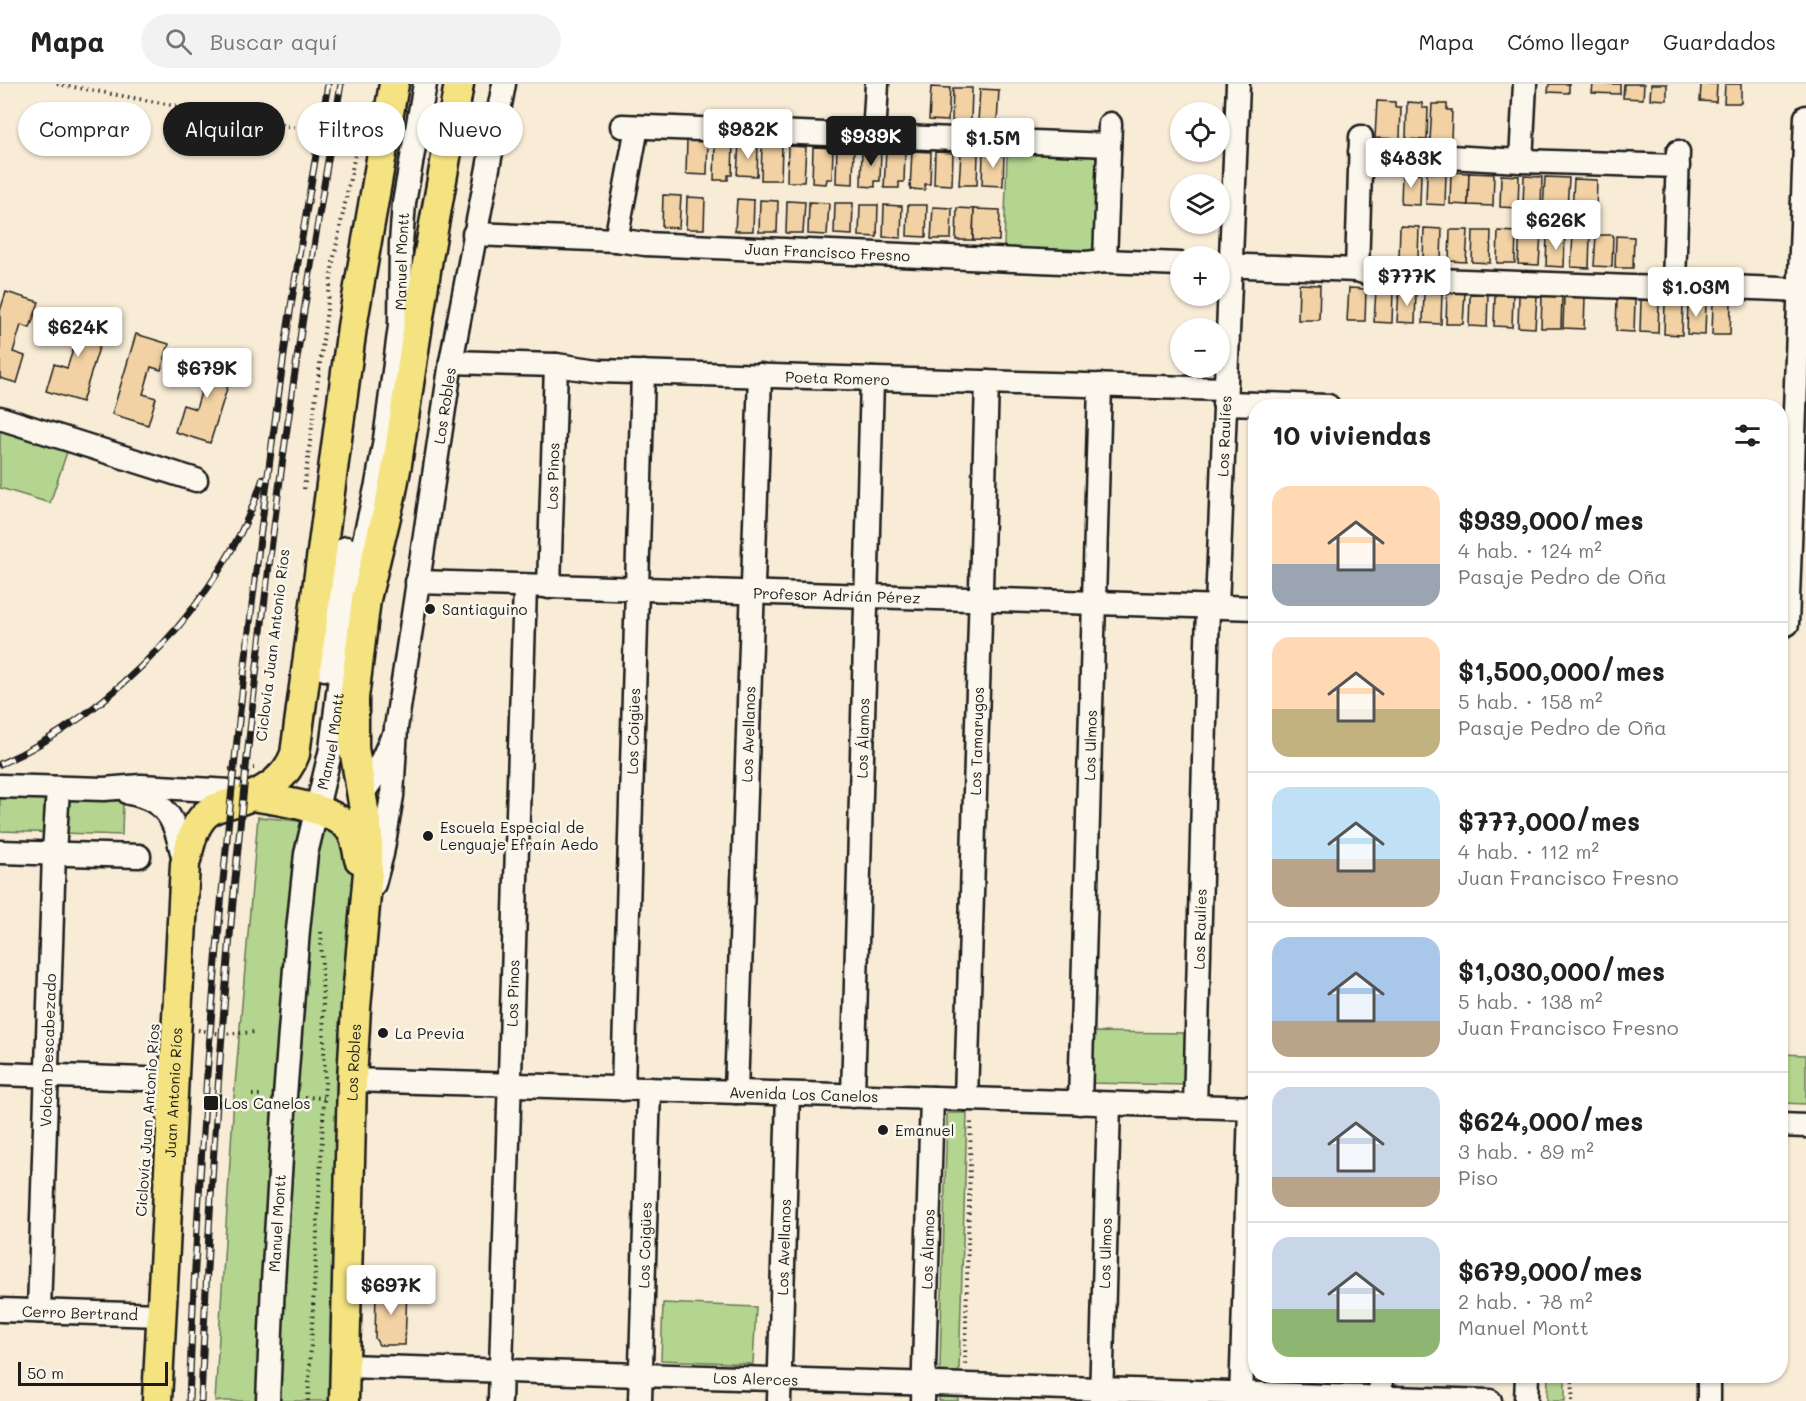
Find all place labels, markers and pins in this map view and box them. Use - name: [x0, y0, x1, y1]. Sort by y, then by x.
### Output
- pin: $982K: [706, 109, 790, 160]
- pin: $939K: [829, 116, 913, 167]
- pin: $1.5M: [951, 118, 1035, 169]
- pin: $483K: [1369, 138, 1453, 189]
- pin: $626K: [1514, 200, 1598, 251]
- pin: $777K: [1365, 256, 1449, 307]
- pin: $1.03M: [1647, 267, 1745, 318]
- pin: $624K: [36, 307, 120, 358]
- pin: $679K: [165, 348, 249, 399]
- place label: Santiaguino: [442, 599, 527, 619]
- marker: Santiaguino: [423, 602, 437, 616]
- place label: Escuela Especial de Lenguaje Efraín Aedo: [440, 817, 598, 854]
- marker: Escuela Especial de Lenguaje Efraín Aedo: [421, 829, 435, 843]
- place label: La Previa: [395, 1023, 465, 1043]
- marker: La Previa: [376, 1026, 390, 1040]
- place label: Los Canelos: [224, 1093, 310, 1113]
- marker: Los Canelos: [202, 1094, 220, 1112]
- place label: Emanuel: [895, 1120, 954, 1140]
- marker: Emanuel: [876, 1123, 890, 1137]
- pin: $697K: [349, 1265, 433, 1316]

